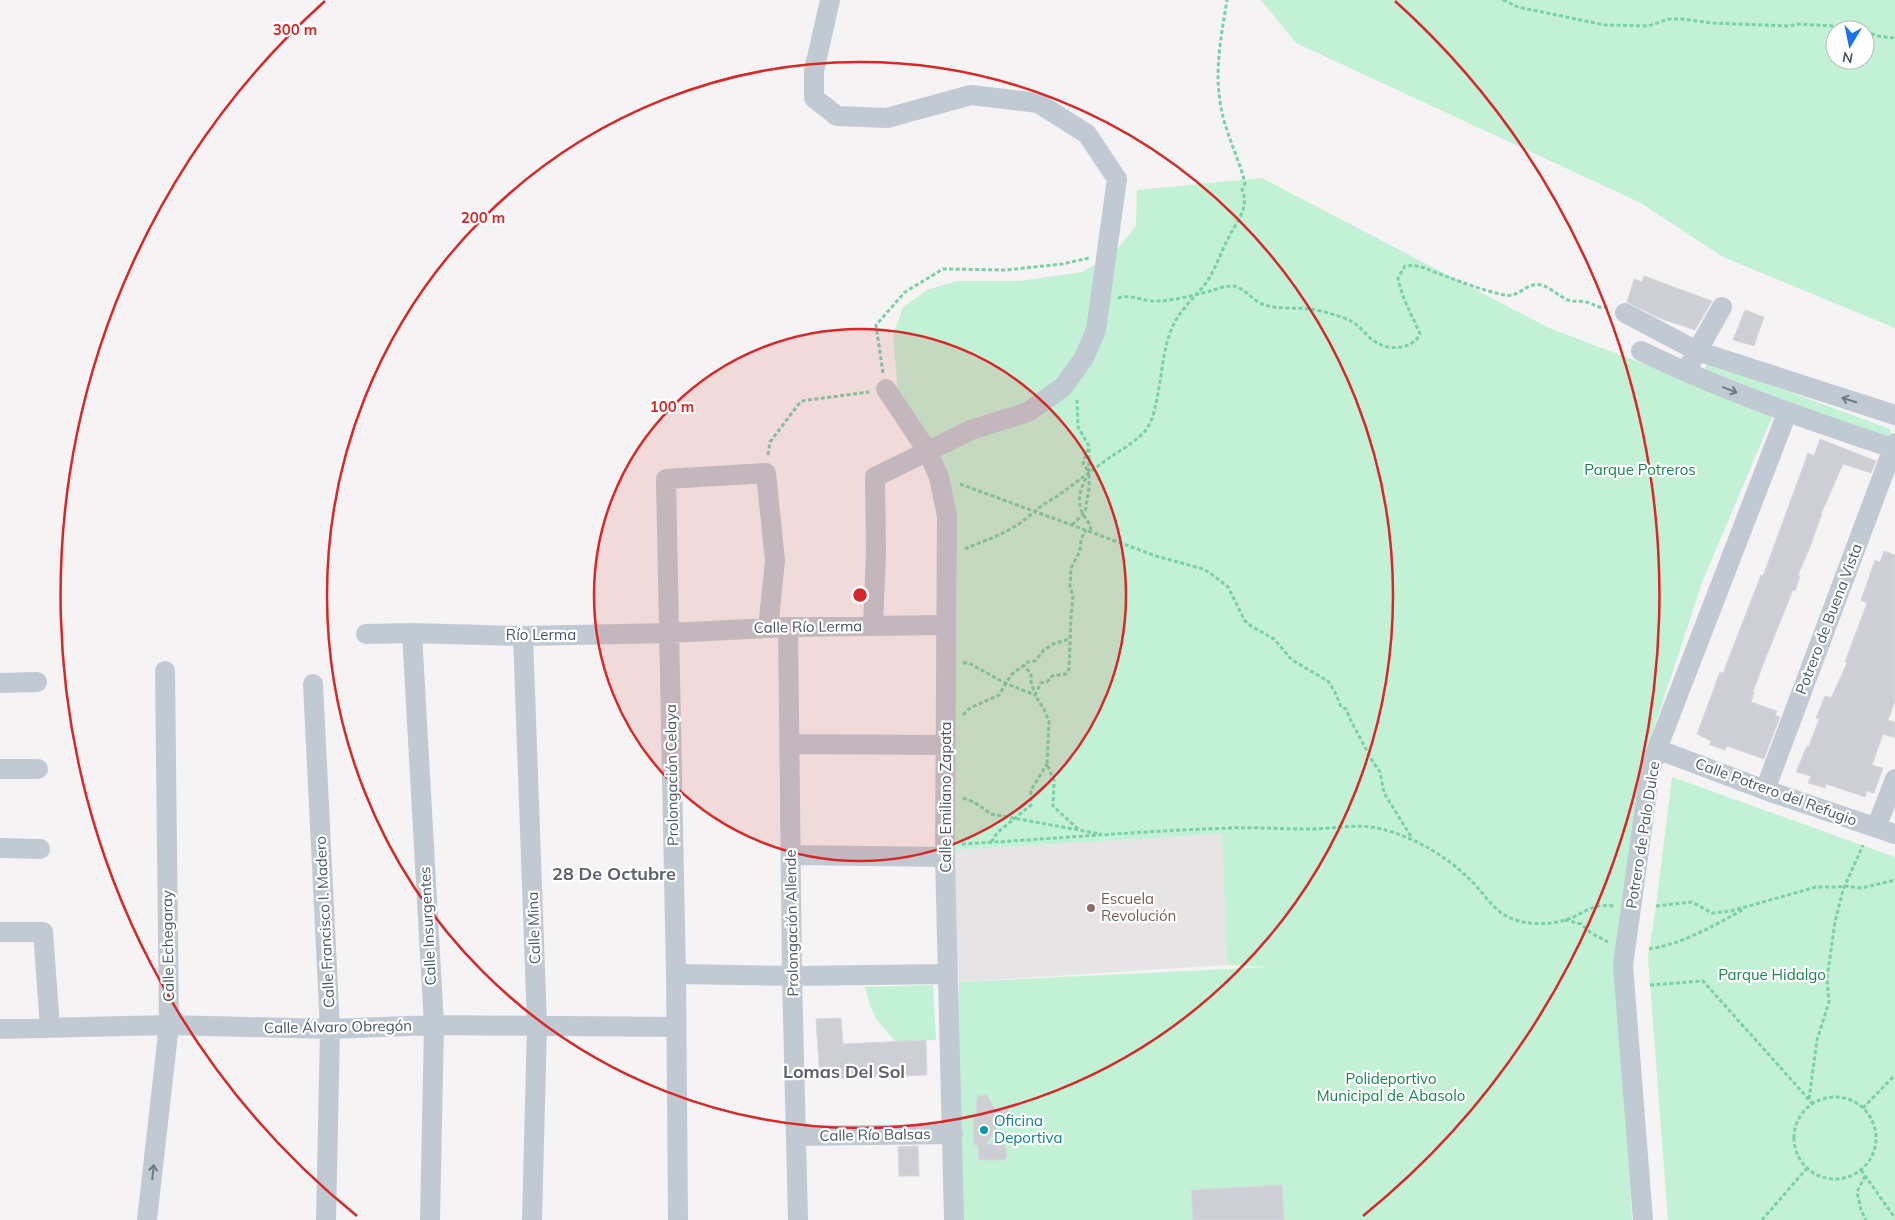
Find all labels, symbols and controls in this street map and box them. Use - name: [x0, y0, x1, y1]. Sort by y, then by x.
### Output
- text: 300 m: [273, 20, 317, 39]
- north arrow: [1825, 20, 1875, 70]
- text: N: [1841, 48, 1855, 68]
- text: 200 m: [461, 208, 505, 227]
- one-way arrow: [1723, 387, 1738, 396]
- one-way arrow: [1841, 394, 1857, 404]
- text: 100 m: [650, 397, 694, 416]
- park label: Parque Potreros: [1584, 460, 1696, 479]
- street label: Potrero de Buena Vista: [1791, 541, 1866, 697]
- centre of rings: [851, 586, 869, 604]
- street label: Calle Río Lerma: [754, 616, 862, 637]
- street label: Río Lerma: [506, 625, 576, 644]
- street label: Prolongación Celaya: [661, 704, 682, 846]
- street label: Calle Emiliano Zapata: [936, 721, 955, 873]
- street label: Calle Potrero del Refugio: [1693, 753, 1860, 830]
- street label: Potrero de Palo Dulce: [1621, 760, 1664, 910]
- street label: Calle Francisco I. Madero: [311, 836, 338, 1008]
- street label: Prolongación Allende: [781, 849, 802, 997]
- district label: 28 De Octubre: [552, 862, 676, 885]
- street label: Calle Insurgentes: [415, 866, 440, 986]
- place label: Escuela Revolución: [1101, 889, 1176, 925]
- street label: Calle Echegaray: [157, 890, 178, 1002]
- street label: Calle Mina: [523, 891, 544, 965]
- marker: Escuela Revolución: [1085, 902, 1097, 914]
- park label: Parque Hidalgo: [1718, 965, 1826, 984]
- street label: Calle Álvaro Obregón: [264, 1016, 412, 1037]
- district label: Lomas Del Sol: [783, 1060, 905, 1083]
- park label: Polideportivo Municipal de Abasolo: [1317, 1069, 1465, 1105]
- place label: Oficina Deportiva: [994, 1111, 1062, 1147]
- street label: Calle Río Balsas: [819, 1124, 931, 1145]
- marker: Oficina Deportiva: [978, 1124, 990, 1136]
- one-way arrow: [148, 1164, 158, 1180]

